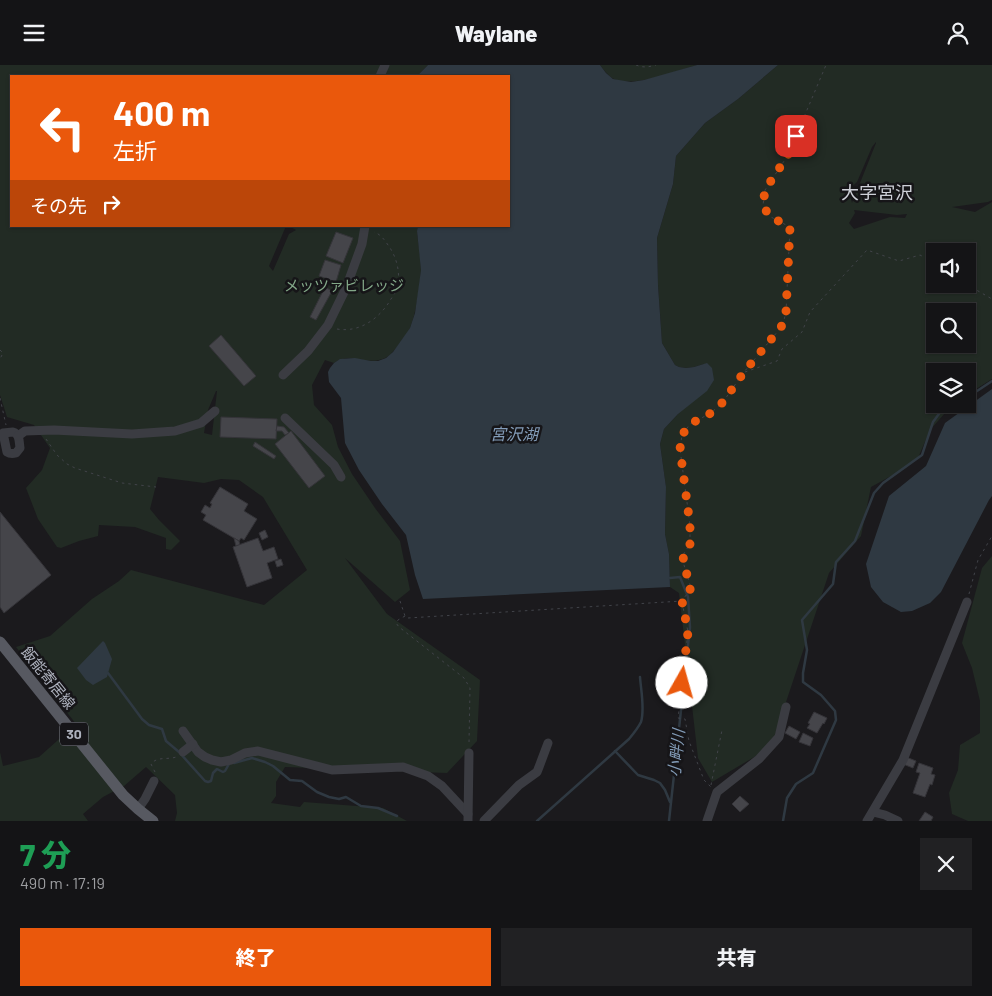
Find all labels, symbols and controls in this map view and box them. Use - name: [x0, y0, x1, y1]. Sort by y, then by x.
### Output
- icon: menu: [20, 19, 48, 47]
- icon: person: [944, 19, 972, 47]
- text: Waylane: [455, 20, 537, 46]
- text: 400 m: [113, 91, 210, 133]
- icon: left: [30, 95, 95, 160]
- pin: [775, 115, 817, 157]
- icon: arrive: [782, 122, 810, 150]
- text: 左折: [113, 137, 157, 163]
- district label: 大字宮沢: [841, 181, 913, 203]
- icon: right: [97, 190, 125, 218]
- text: その先: [30, 194, 87, 217]
- map controls: [926, 243, 976, 413]
- button: sound: [926, 243, 976, 293]
- park label: メッツァビレッジ: [284, 276, 404, 294]
- button: search: [926, 303, 976, 353]
- button: layers: [926, 363, 976, 413]
- water label: 宮沢湖: [490, 424, 541, 443]
- street label: 飯能寄居線: [18, 643, 79, 712]
- position arrow: [655, 656, 707, 708]
- road number: 30: [60, 723, 88, 746]
- water label: 小畔川: [664, 726, 688, 778]
- text: 7 分: [20, 836, 71, 872]
- button: close: [920, 838, 972, 890]
- text: 490 m · 17:19: [20, 873, 105, 892]
- button: 終了: [20, 928, 491, 986]
- button: 共有: [501, 928, 972, 986]

